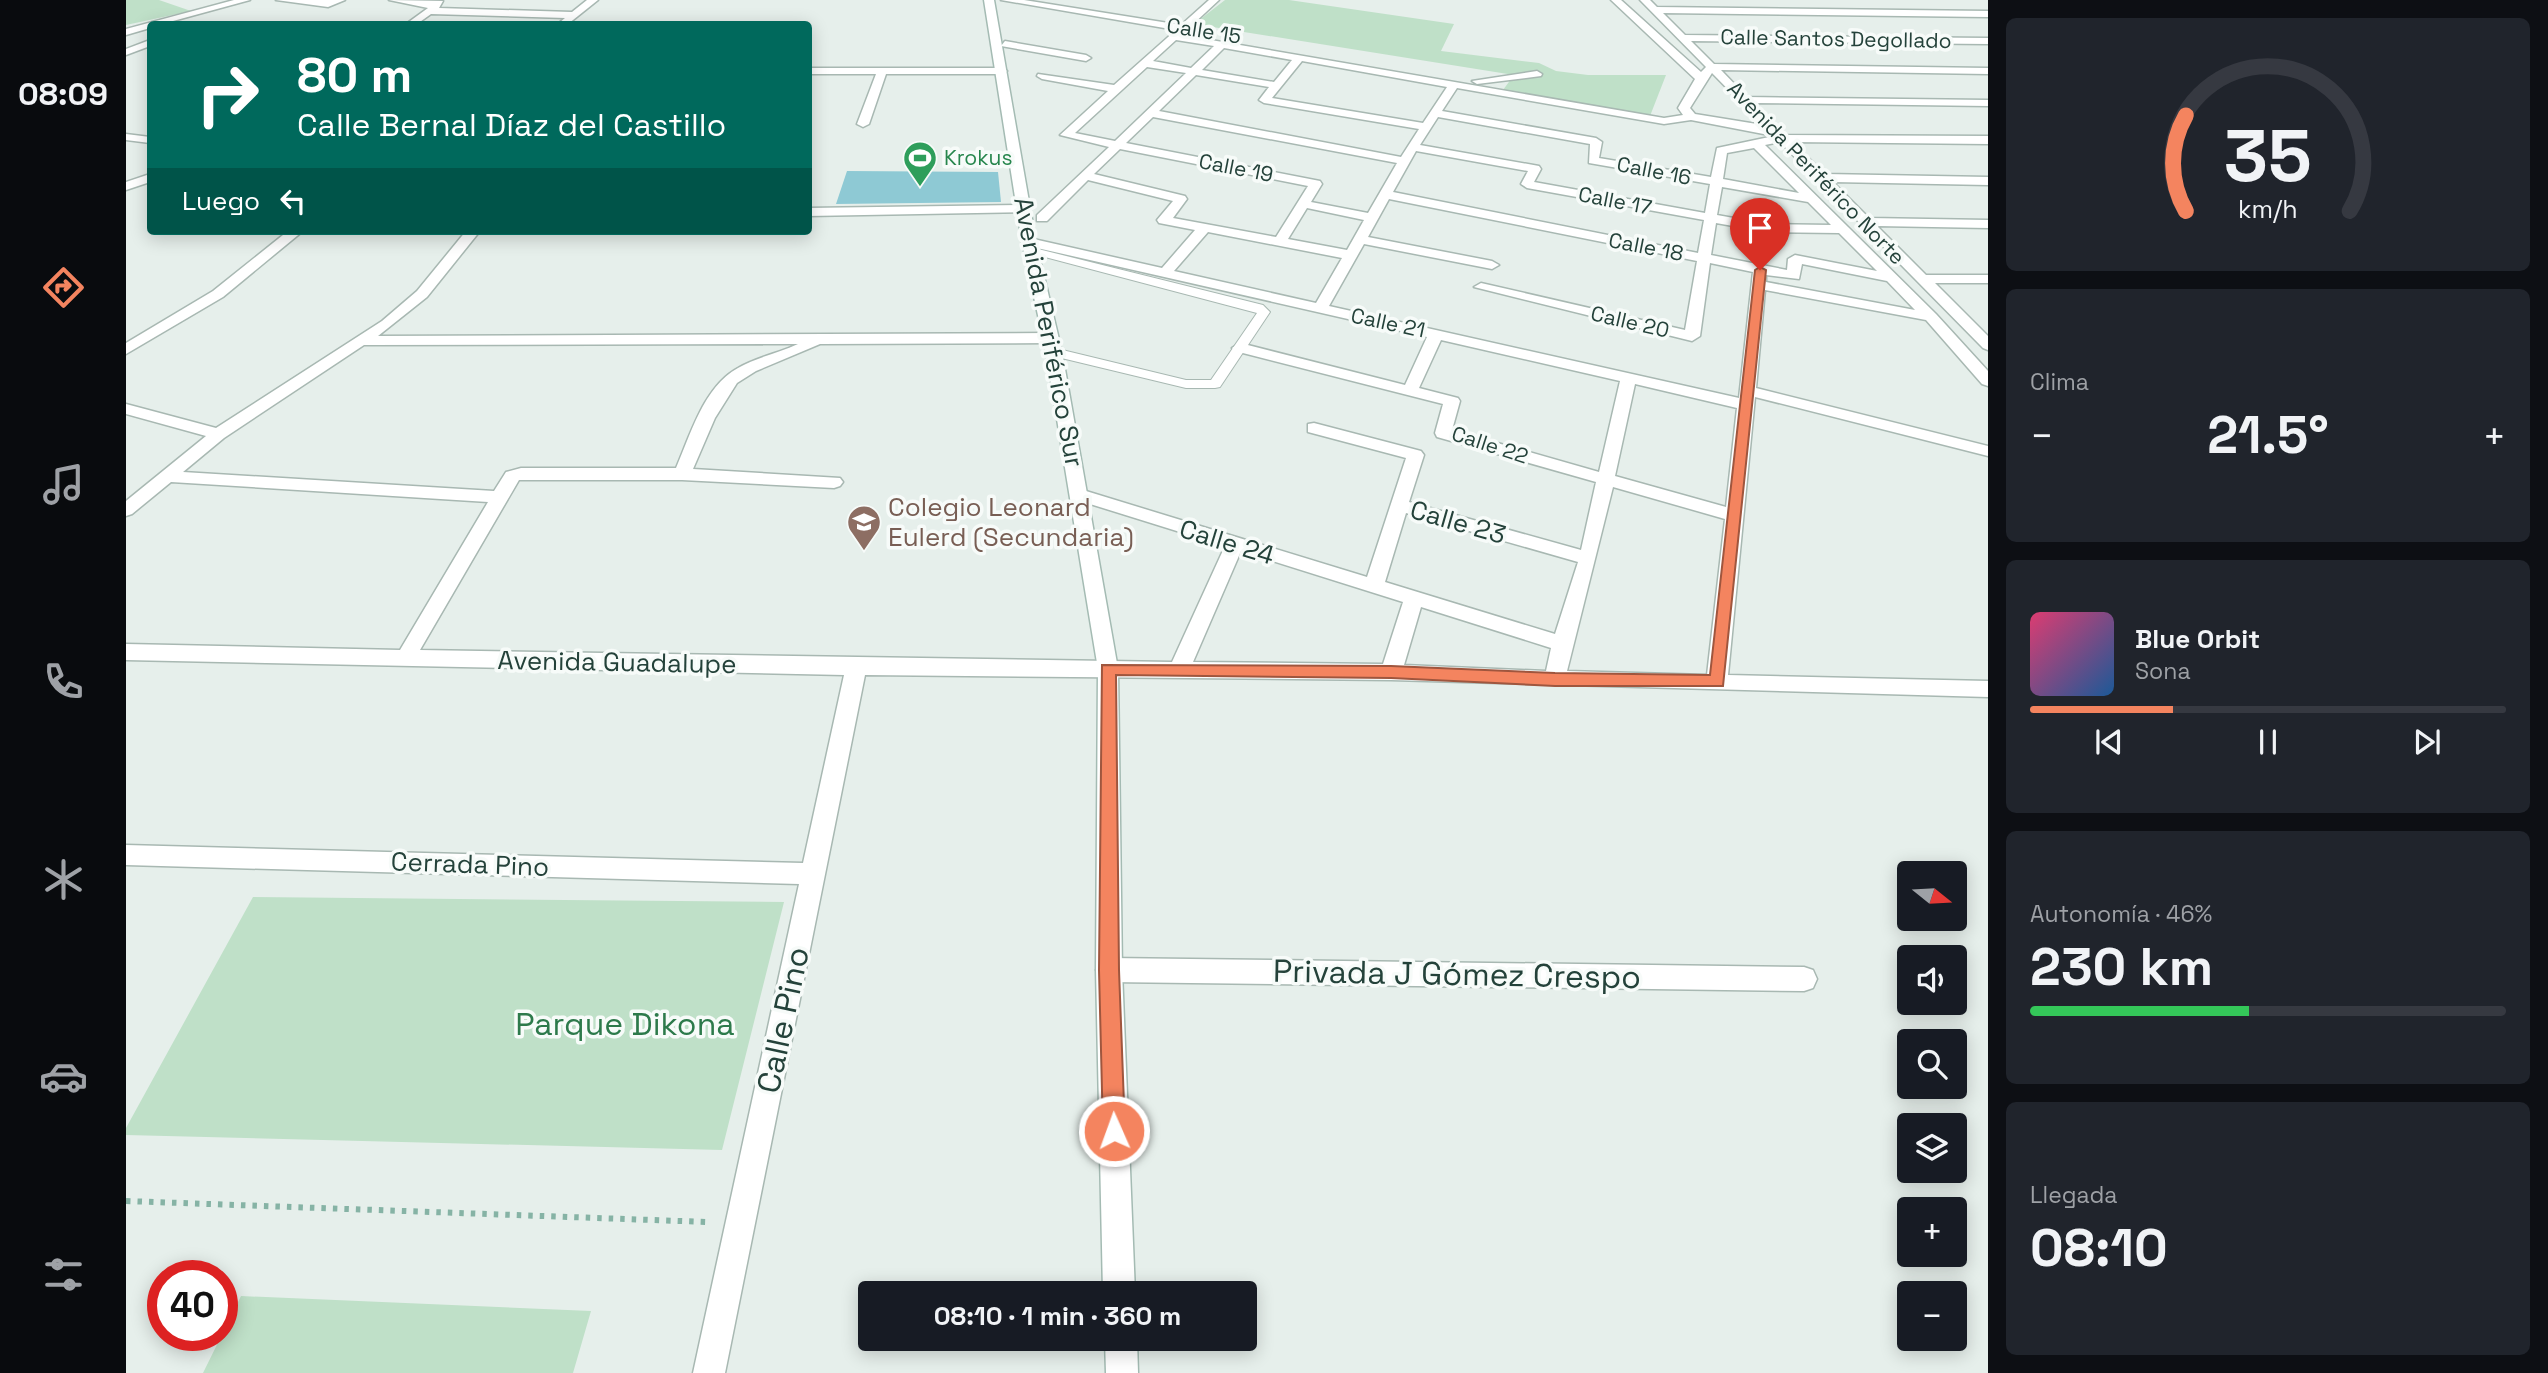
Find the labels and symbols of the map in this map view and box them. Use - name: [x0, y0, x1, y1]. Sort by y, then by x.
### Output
- street label: Calle 15: [1165, 11, 1243, 50]
- street label: Calle Santos Degollado: [1720, 23, 1952, 54]
- street label: Avenida Periférico Norte: [1722, 75, 1911, 270]
- sports icon: Krokus: [901, 139, 939, 188]
- place label: Krokus: [944, 144, 1013, 171]
- street label: Calle 19: [1197, 147, 1276, 188]
- street label: Calle 16: [1615, 150, 1694, 191]
- street label: Calle 17: [1576, 180, 1654, 221]
- street label: Avenida Periférico Sur: [1006, 194, 1092, 470]
- pin: [1730, 198, 1790, 270]
- street label: Calle 18: [1606, 226, 1686, 267]
- street label: Calle 20: [1588, 299, 1672, 344]
- street label: Calle 21: [1349, 301, 1428, 344]
- street label: Calle 22: [1448, 419, 1532, 470]
- place label: Colegio Leonard Eulerd (Secundaria): [888, 490, 1134, 554]
- street label: Calle 23: [1406, 492, 1510, 552]
- school or university icon: Colegio Leonard Eulerd (Secundaria): [845, 503, 883, 552]
- street label: Calle 24: [1175, 511, 1279, 573]
- street label: Avenida Guadalupe: [497, 643, 737, 681]
- street label: Cerrada Pino: [390, 844, 550, 884]
- north arrow: [1897, 861, 1967, 931]
- street label: Calle Pino: [748, 943, 818, 1097]
- street label: Privada J Gómez Crespo: [1273, 951, 1641, 997]
- park label: Parque Dikona: [515, 1004, 735, 1044]
- position arrow: [1077, 1094, 1151, 1168]
- speed limit sign: 40: [147, 1260, 238, 1351]

